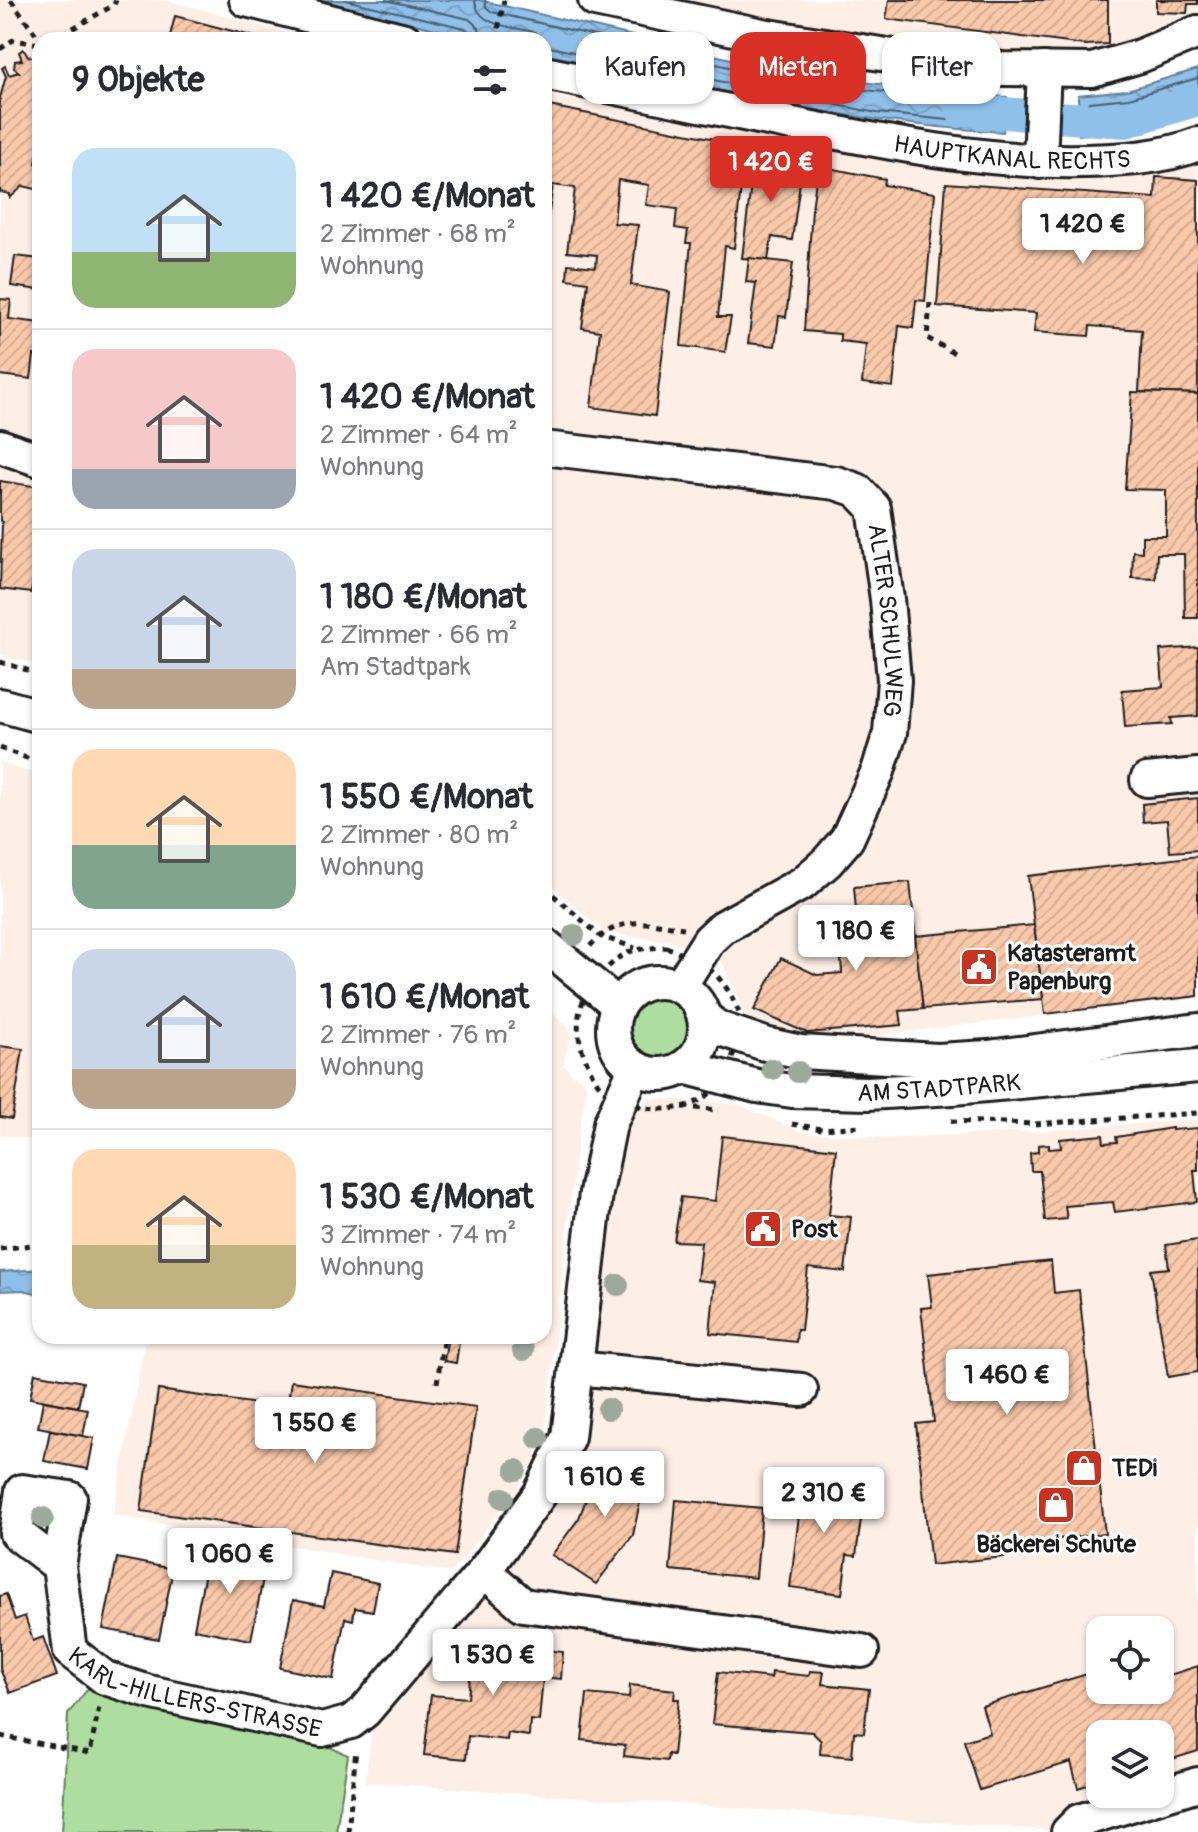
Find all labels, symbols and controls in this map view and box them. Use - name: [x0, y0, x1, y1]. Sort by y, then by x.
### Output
- chip: Kaufen: [576, 32, 714, 104]
- chip: Mieten: [730, 32, 866, 104]
- chip: Filter: [882, 32, 1001, 104]
- icon: filters: [468, 58, 512, 102]
- text: 9 Objekte: [72, 59, 204, 102]
- street label: HAUPTKANAL RECHTS: [892, 130, 1132, 176]
- pin: 1 420 €: [697, 136, 845, 204]
- text: 1 420 €: [728, 146, 814, 178]
- text: 1 420 €/Monat: [320, 175, 535, 218]
- icon: home: [136, 180, 232, 276]
- pin: 1 420 €: [1009, 198, 1157, 266]
- text: 1 420 €: [1040, 208, 1126, 240]
- text: 2 Zimmer · 68 m²: [320, 218, 516, 250]
- text: Wohnung: [320, 250, 424, 282]
- text: 1 420 €/Monat: [320, 376, 535, 419]
- icon: home: [136, 381, 232, 477]
- text: 2 Zimmer · 64 m²: [320, 419, 518, 451]
- text: Wohnung: [320, 451, 424, 483]
- street label: ALTER SCHULWEG: [861, 522, 909, 718]
- text: 1 180 €/Monat: [320, 576, 526, 619]
- icon: home: [136, 581, 232, 677]
- text: 2 Zimmer · 66 m²: [320, 619, 518, 651]
- text: Am Stadtpark: [320, 651, 471, 683]
- text: 1 550 €/Monat: [320, 776, 533, 819]
- icon: home: [136, 781, 232, 877]
- text: 2 Zimmer · 80 m²: [320, 819, 518, 851]
- text: Wohnung: [320, 851, 424, 883]
- pin: 1 180 €: [782, 905, 930, 973]
- text: 1 180 €: [816, 915, 896, 947]
- place label: Katasteramt Papenburg: [1007, 939, 1137, 996]
- public building icon: Katasteramt Papenburg: [958, 946, 1000, 988]
- text: 1 610 €/Monat: [320, 976, 529, 1019]
- icon: home: [136, 981, 232, 1077]
- text: 2 Zimmer · 76 m²: [320, 1019, 516, 1051]
- text: Wohnung: [320, 1051, 424, 1083]
- street label: AM STADTPARK: [857, 1068, 1022, 1108]
- text: 1 530 €/Monat: [320, 1176, 533, 1219]
- icon: home: [136, 1181, 232, 1277]
- public building icon: Post: [742, 1208, 784, 1250]
- place label: Post: [791, 1215, 839, 1244]
- text: 3 Zimmer · 74 m²: [320, 1219, 516, 1251]
- text: Wohnung: [320, 1251, 424, 1283]
- pin: 1 460 €: [933, 1349, 1081, 1417]
- text: 1 460 €: [964, 1359, 1050, 1391]
- pin: 1 550 €: [241, 1397, 389, 1465]
- text: 1 550 €: [273, 1407, 357, 1439]
- shop icon: TEDi: [1063, 1447, 1105, 1489]
- pin: 1 610 €: [531, 1451, 679, 1519]
- place label: TEDi: [1111, 1454, 1157, 1483]
- text: 1 610 €: [564, 1461, 646, 1493]
- pin: 2 310 €: [750, 1467, 898, 1535]
- text: 2 310 €: [781, 1477, 867, 1509]
- shop icon: Bäckerei Schute: [1035, 1484, 1077, 1526]
- pin: 1 060 €: [156, 1528, 304, 1596]
- place label: Bäckerei Schute: [976, 1530, 1137, 1559]
- text: 1 060 €: [185, 1538, 275, 1570]
- map controls: [1086, 1616, 1174, 1808]
- button: locate: [1086, 1616, 1174, 1704]
- pin: 1 530 €: [419, 1629, 567, 1697]
- text: 1 530 €: [451, 1639, 535, 1671]
- street label: KARL-HILLERS-STRASSE: [62, 1641, 324, 1744]
- button: layers: [1086, 1720, 1174, 1808]

